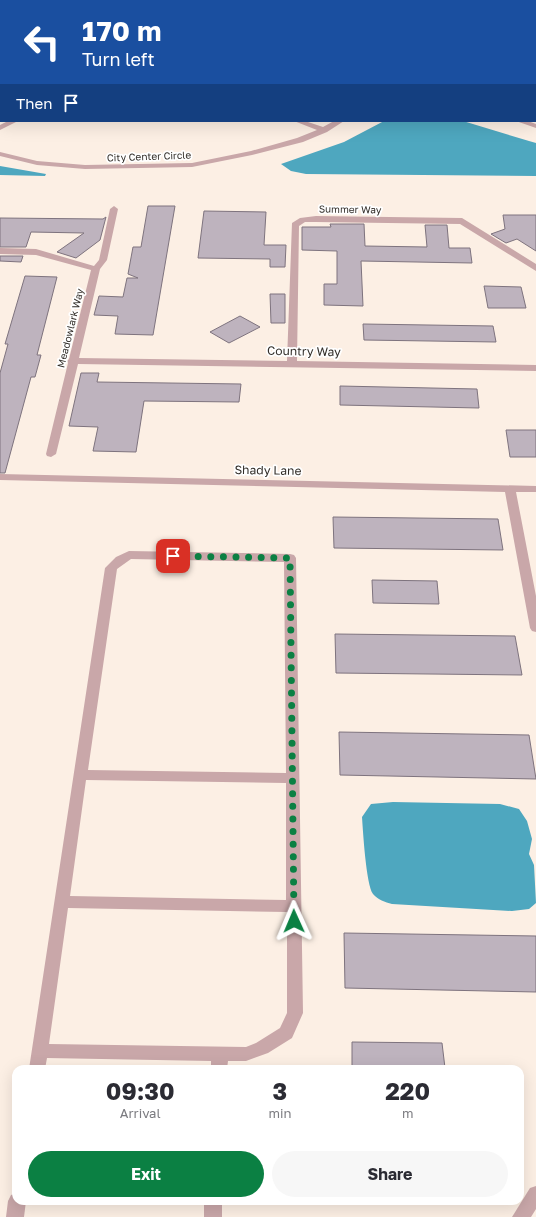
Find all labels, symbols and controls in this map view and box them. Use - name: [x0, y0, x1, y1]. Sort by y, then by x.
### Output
- text: 170 m: [82, 14, 161, 47]
- icon: left: [16, 16, 68, 68]
- text: Turn left: [82, 48, 155, 70]
- icon: arrive: [60, 92, 82, 114]
- text: Then: [16, 94, 52, 112]
- street label: City Center Circle: [107, 149, 192, 163]
- street label: Summer Way: [319, 202, 382, 216]
- street label: Meadowlark Way: [54, 287, 86, 369]
- street label: Country Way: [267, 343, 341, 359]
- street label: Shady Lane: [234, 462, 302, 478]
- pin: [156, 539, 190, 573]
- icon: arrive: [162, 545, 184, 567]
- position arrow: [273, 900, 315, 942]
- text: 09:30: [106, 1076, 175, 1105]
- text: 3: [273, 1076, 287, 1105]
- text: 220: [385, 1076, 430, 1105]
- text: Arrival: [120, 1105, 161, 1121]
- text: min: [268, 1105, 291, 1121]
- text: m: [402, 1105, 413, 1121]
- button: Exit: [28, 1151, 264, 1197]
- button: Share: [272, 1151, 508, 1197]

